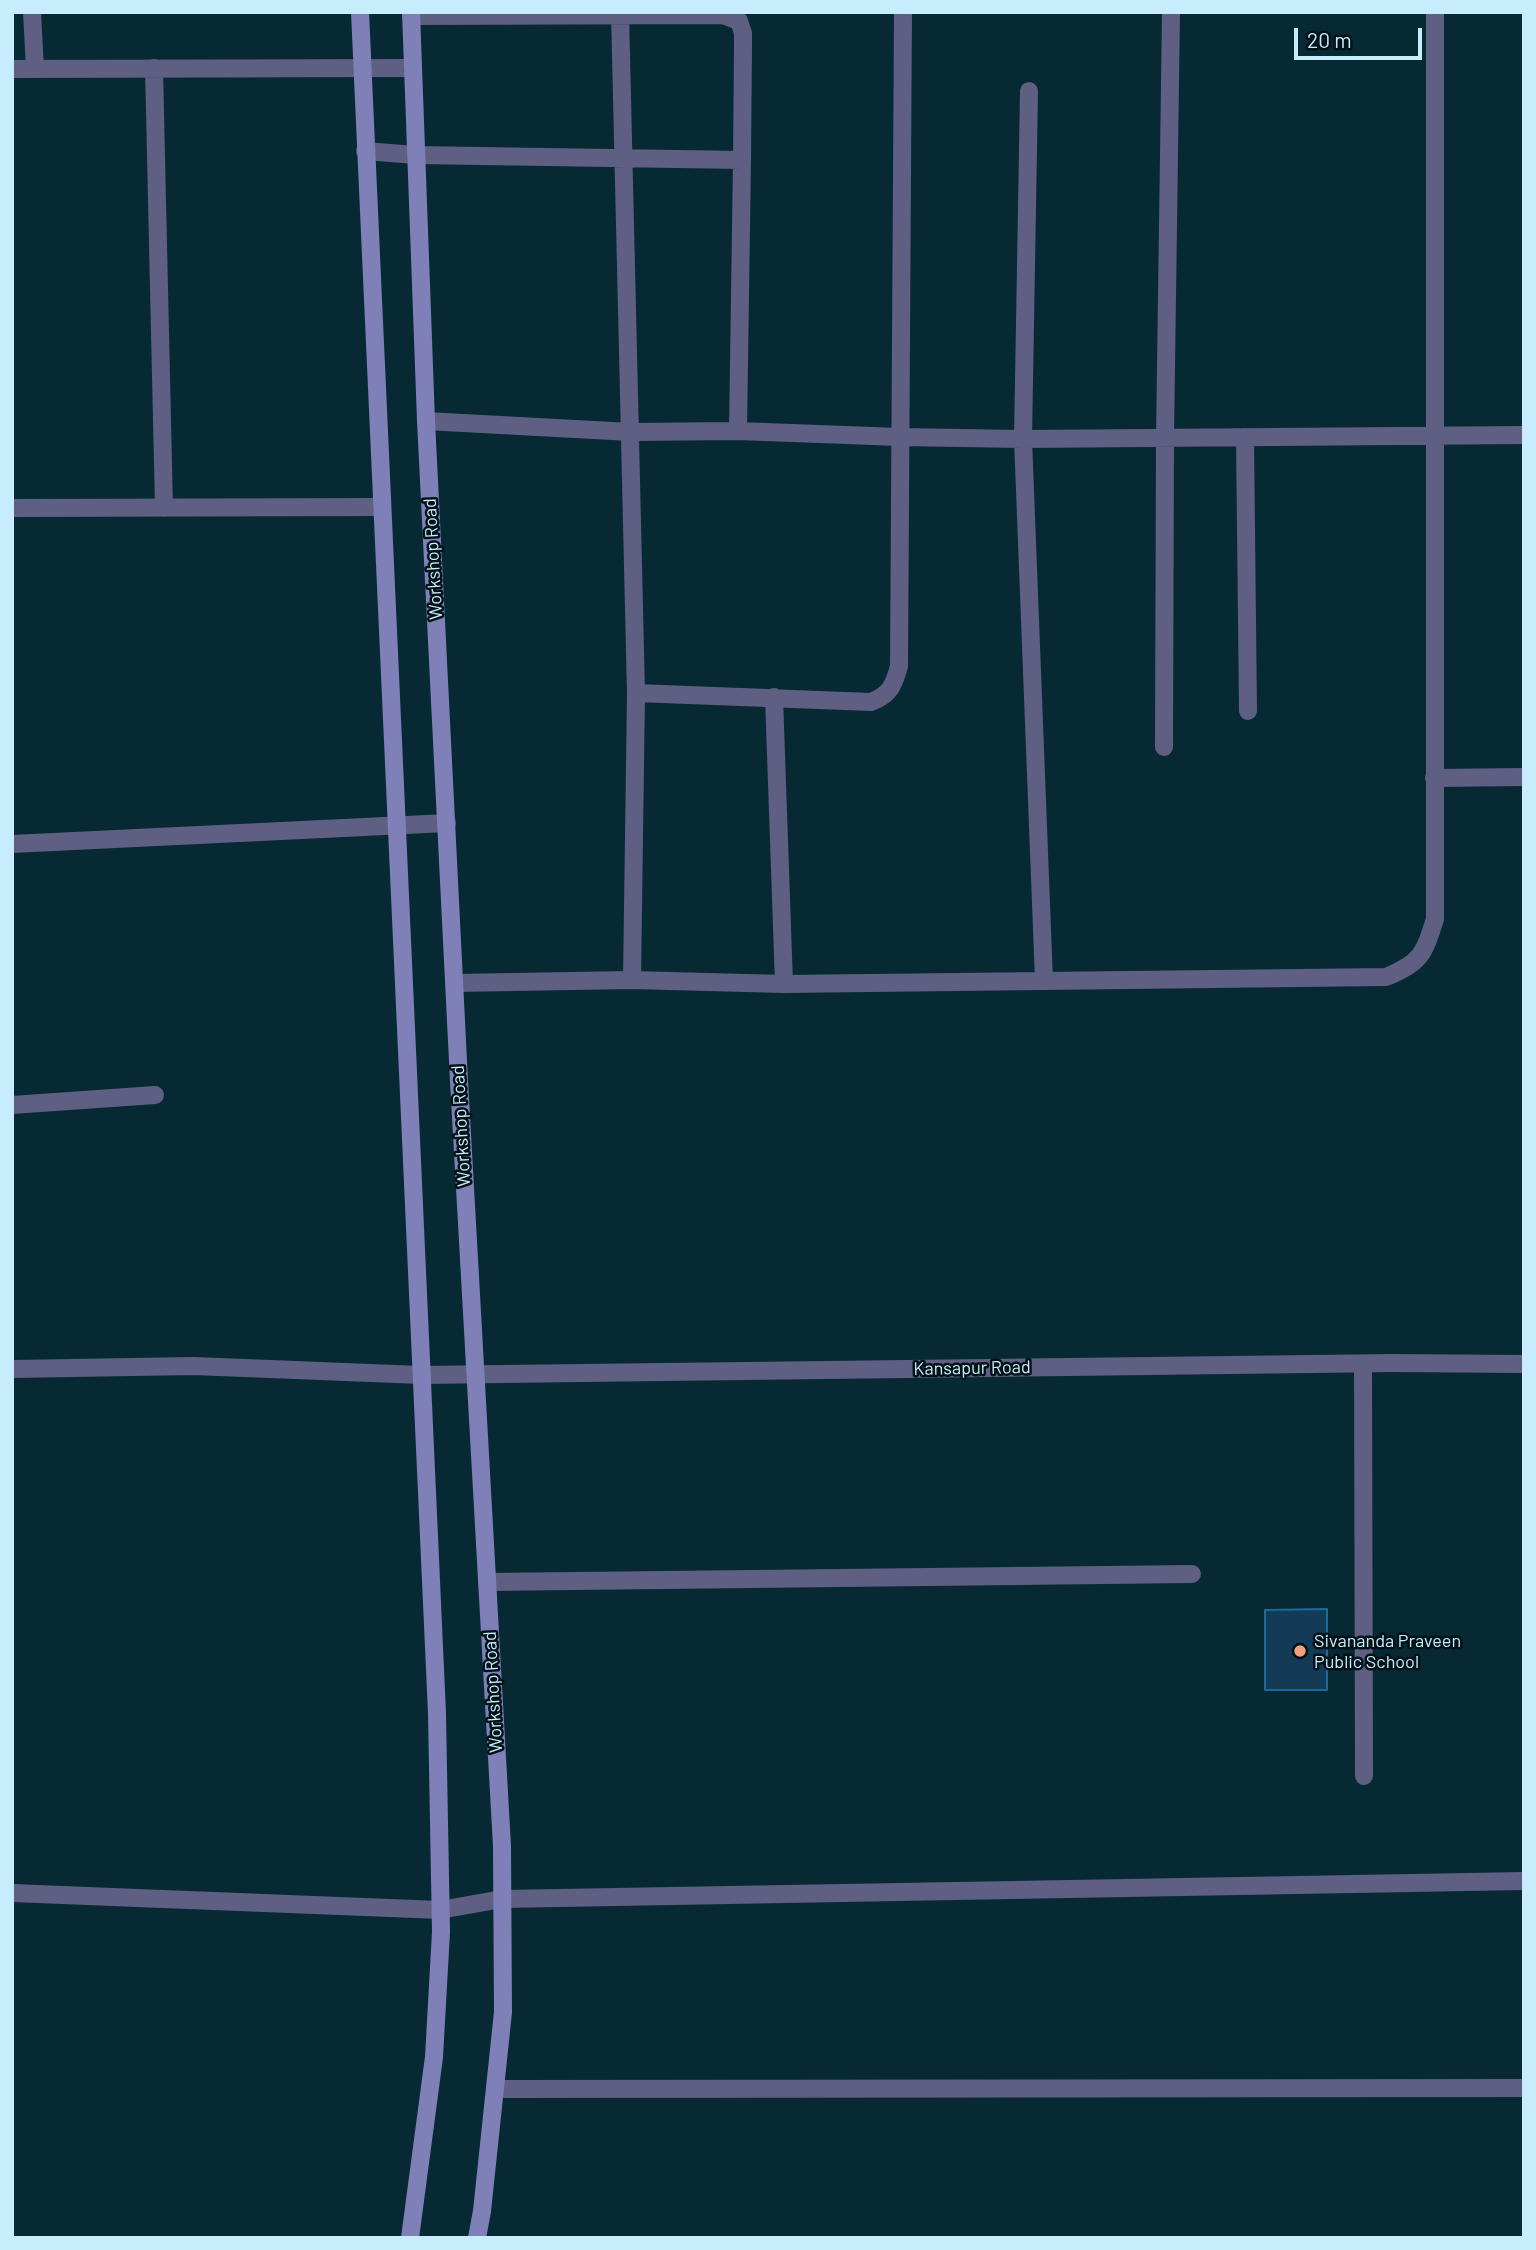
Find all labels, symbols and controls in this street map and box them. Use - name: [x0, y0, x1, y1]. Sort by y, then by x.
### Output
- scale bar: [1298, 14, 1426, 58]
- text: 20 m: [1307, 27, 1352, 52]
- street label: Workshop Road: [419, 498, 447, 620]
- street label: Workshop Road: [447, 1065, 475, 1187]
- street label: Kansapur Road: [913, 1356, 1031, 1380]
- place label: Sivananda Praveen Public School: [1314, 1630, 1461, 1672]
- street label: Workshop Road: [479, 1631, 507, 1753]
- marker: Sivananda Praveen Public School: [1292, 1643, 1308, 1659]

